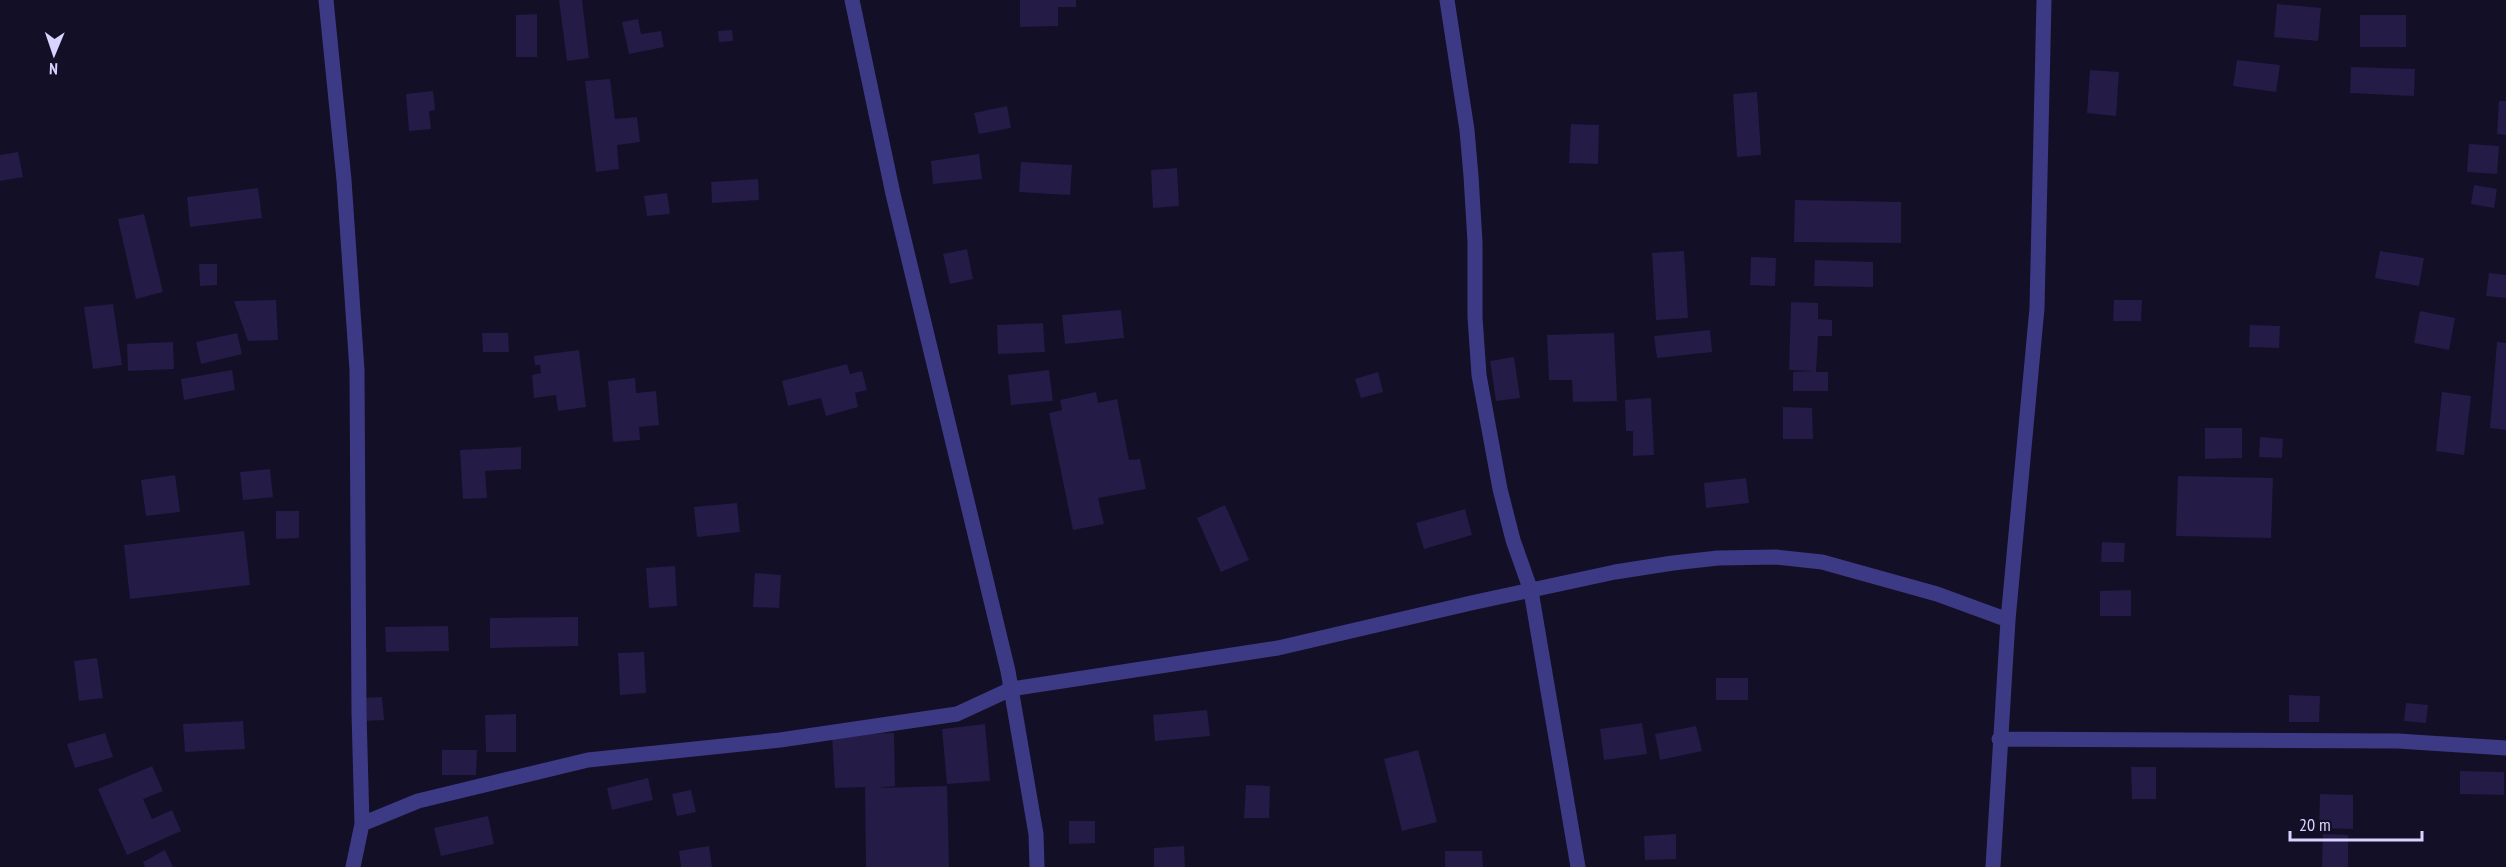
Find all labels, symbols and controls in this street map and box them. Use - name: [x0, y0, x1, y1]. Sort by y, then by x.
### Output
- north arrow: [24, 24, 84, 84]
- text: N: [49, 59, 58, 79]
- scale bar: [2290, 804, 2422, 842]
- text: 20 m: [2299, 813, 2331, 836]

